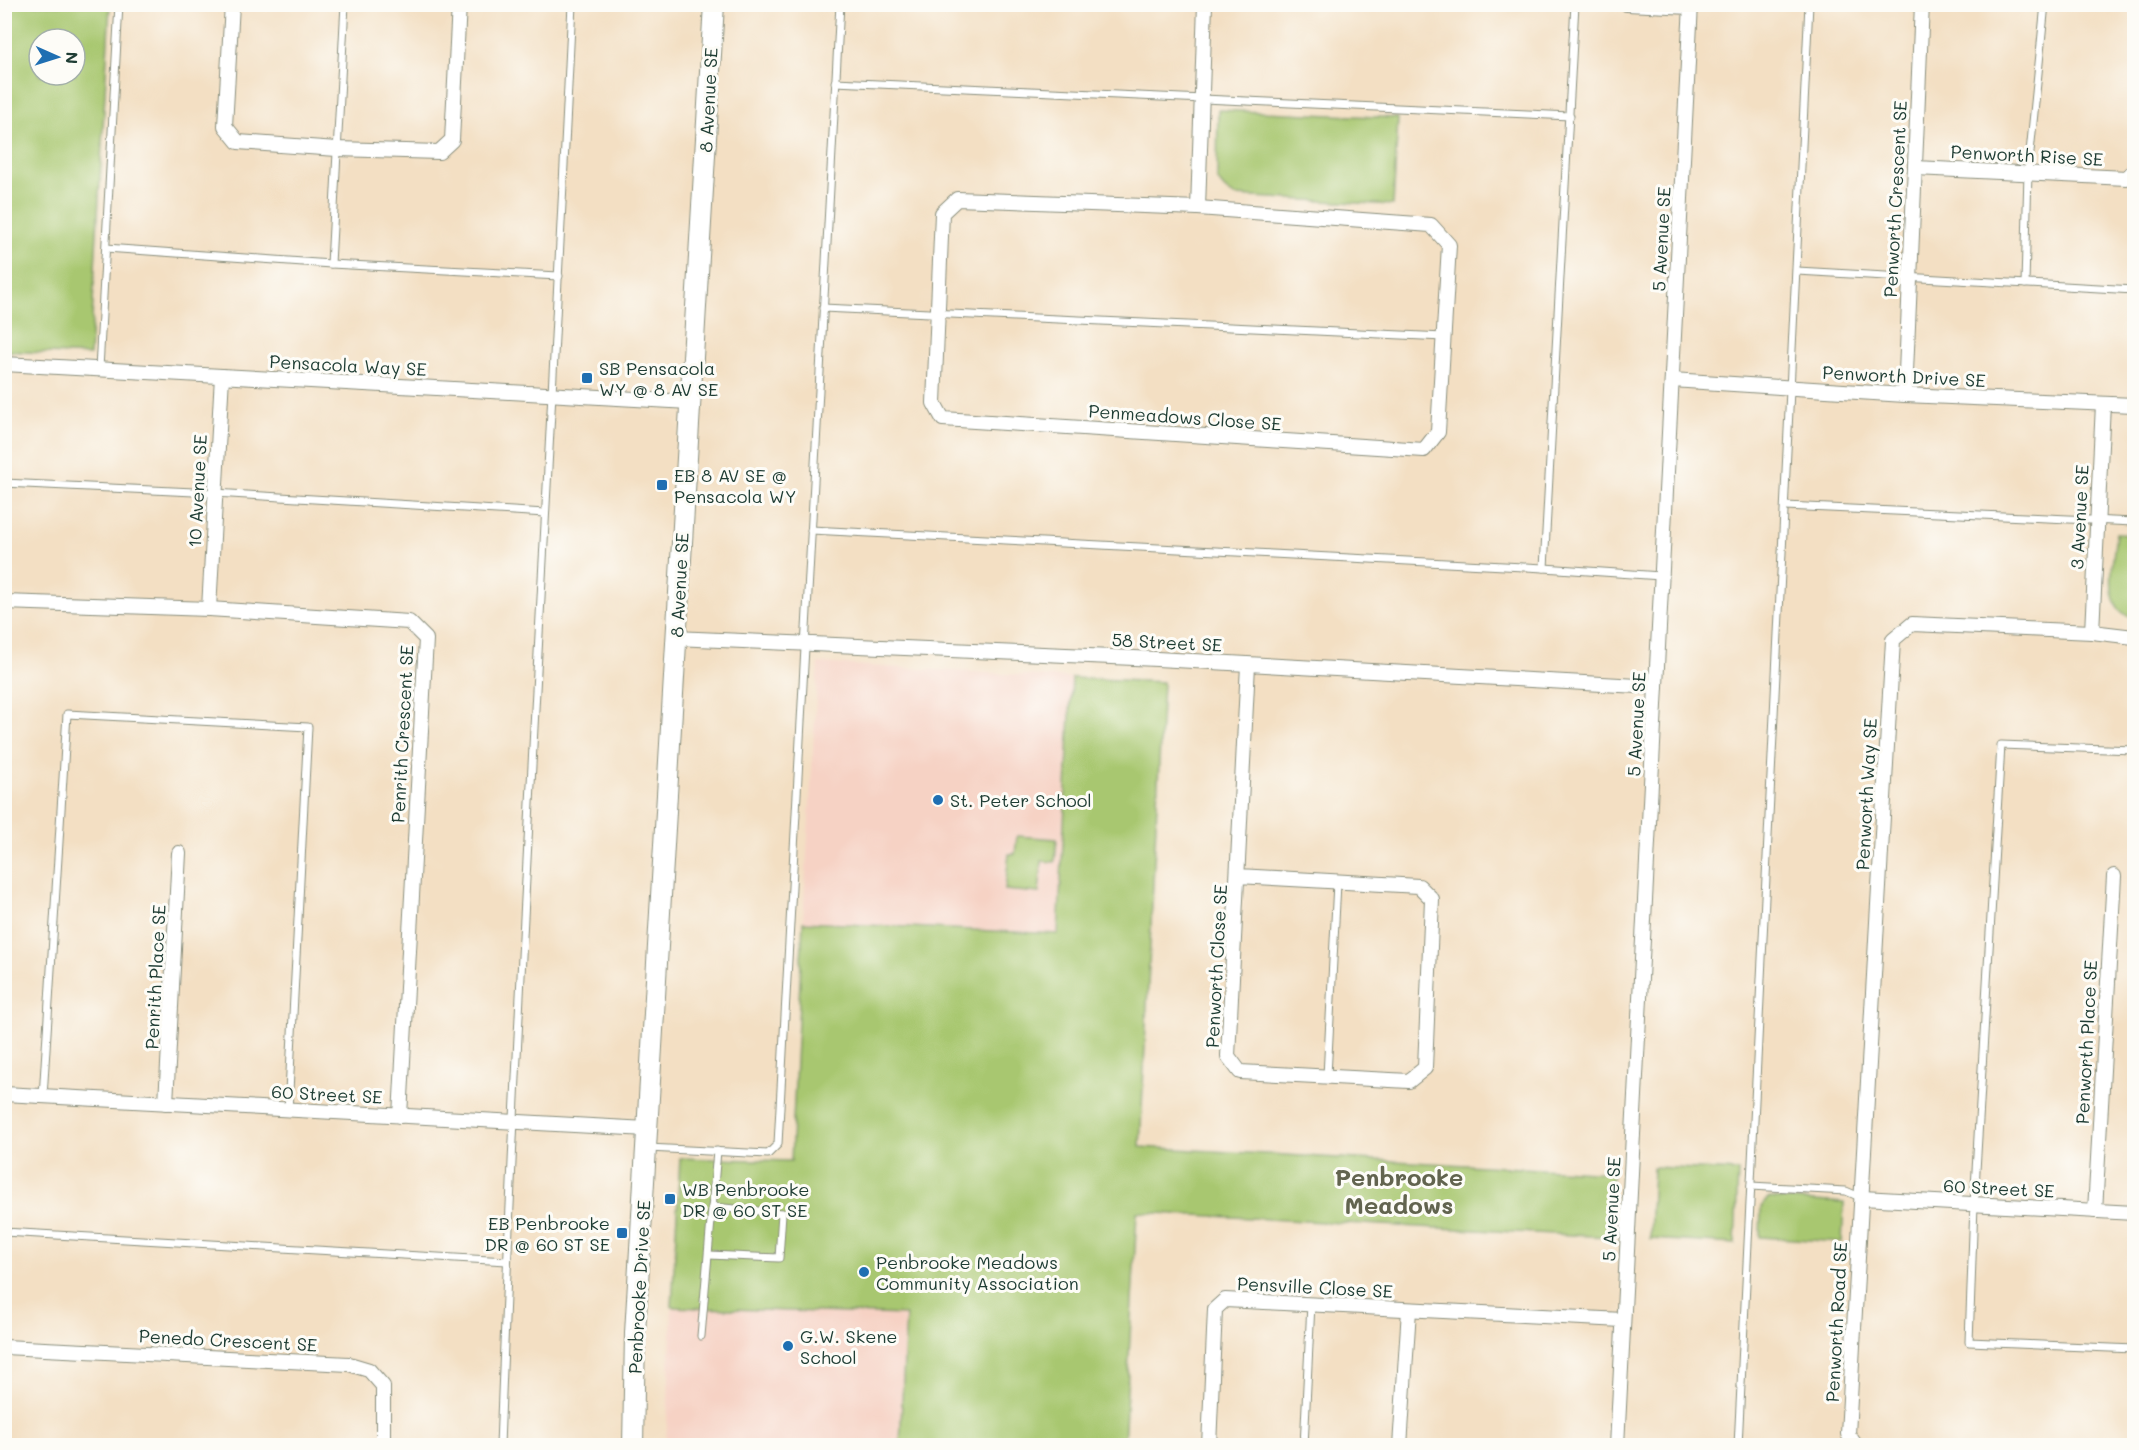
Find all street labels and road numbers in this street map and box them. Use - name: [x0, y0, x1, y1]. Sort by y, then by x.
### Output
- street label: 8 Avenue SE: [693, 47, 723, 153]
- street label: Penworth Crescent SE: [1878, 100, 1912, 298]
- street label: Penworth Rise SE: [1950, 139, 2104, 171]
- street label: 5 Avenue SE: [1646, 186, 1676, 292]
- street label: Pensacola Way SE: [269, 349, 427, 381]
- street label: Penworth Drive SE: [1822, 360, 1986, 392]
- street label: Penmeadows Close SE: [1088, 398, 1282, 436]
- street label: 10 Avenue SE: [182, 434, 212, 548]
- street label: 3 Avenue SE: [2064, 464, 2094, 570]
- street label: 8 Avenue SE: [664, 532, 694, 638]
- street label: 58 Street SE: [1111, 627, 1223, 657]
- street label: Penrith Crescent SE: [385, 644, 419, 824]
- street label: 5 Avenue SE: [1621, 671, 1651, 777]
- street label: Penworth Way SE: [1850, 717, 1882, 871]
- street label: Penworth Close SE: [1200, 884, 1232, 1048]
- street label: Penrith Place SE: [139, 904, 171, 1050]
- street label: Penworth Place SE: [2070, 959, 2102, 1125]
- street label: 60 Street SE: [271, 1079, 383, 1109]
- street label: 5 Avenue SE: [1596, 1156, 1626, 1262]
- street label: 60 Street SE: [1943, 1173, 2055, 1203]
- street label: Penbrooke Drive SE: [622, 1199, 656, 1375]
- street label: Penworth Road SE: [1820, 1241, 1852, 1403]
- street label: Pensville Close SE: [1236, 1271, 1394, 1303]
- street label: Penedo Crescent SE: [138, 1323, 318, 1357]

